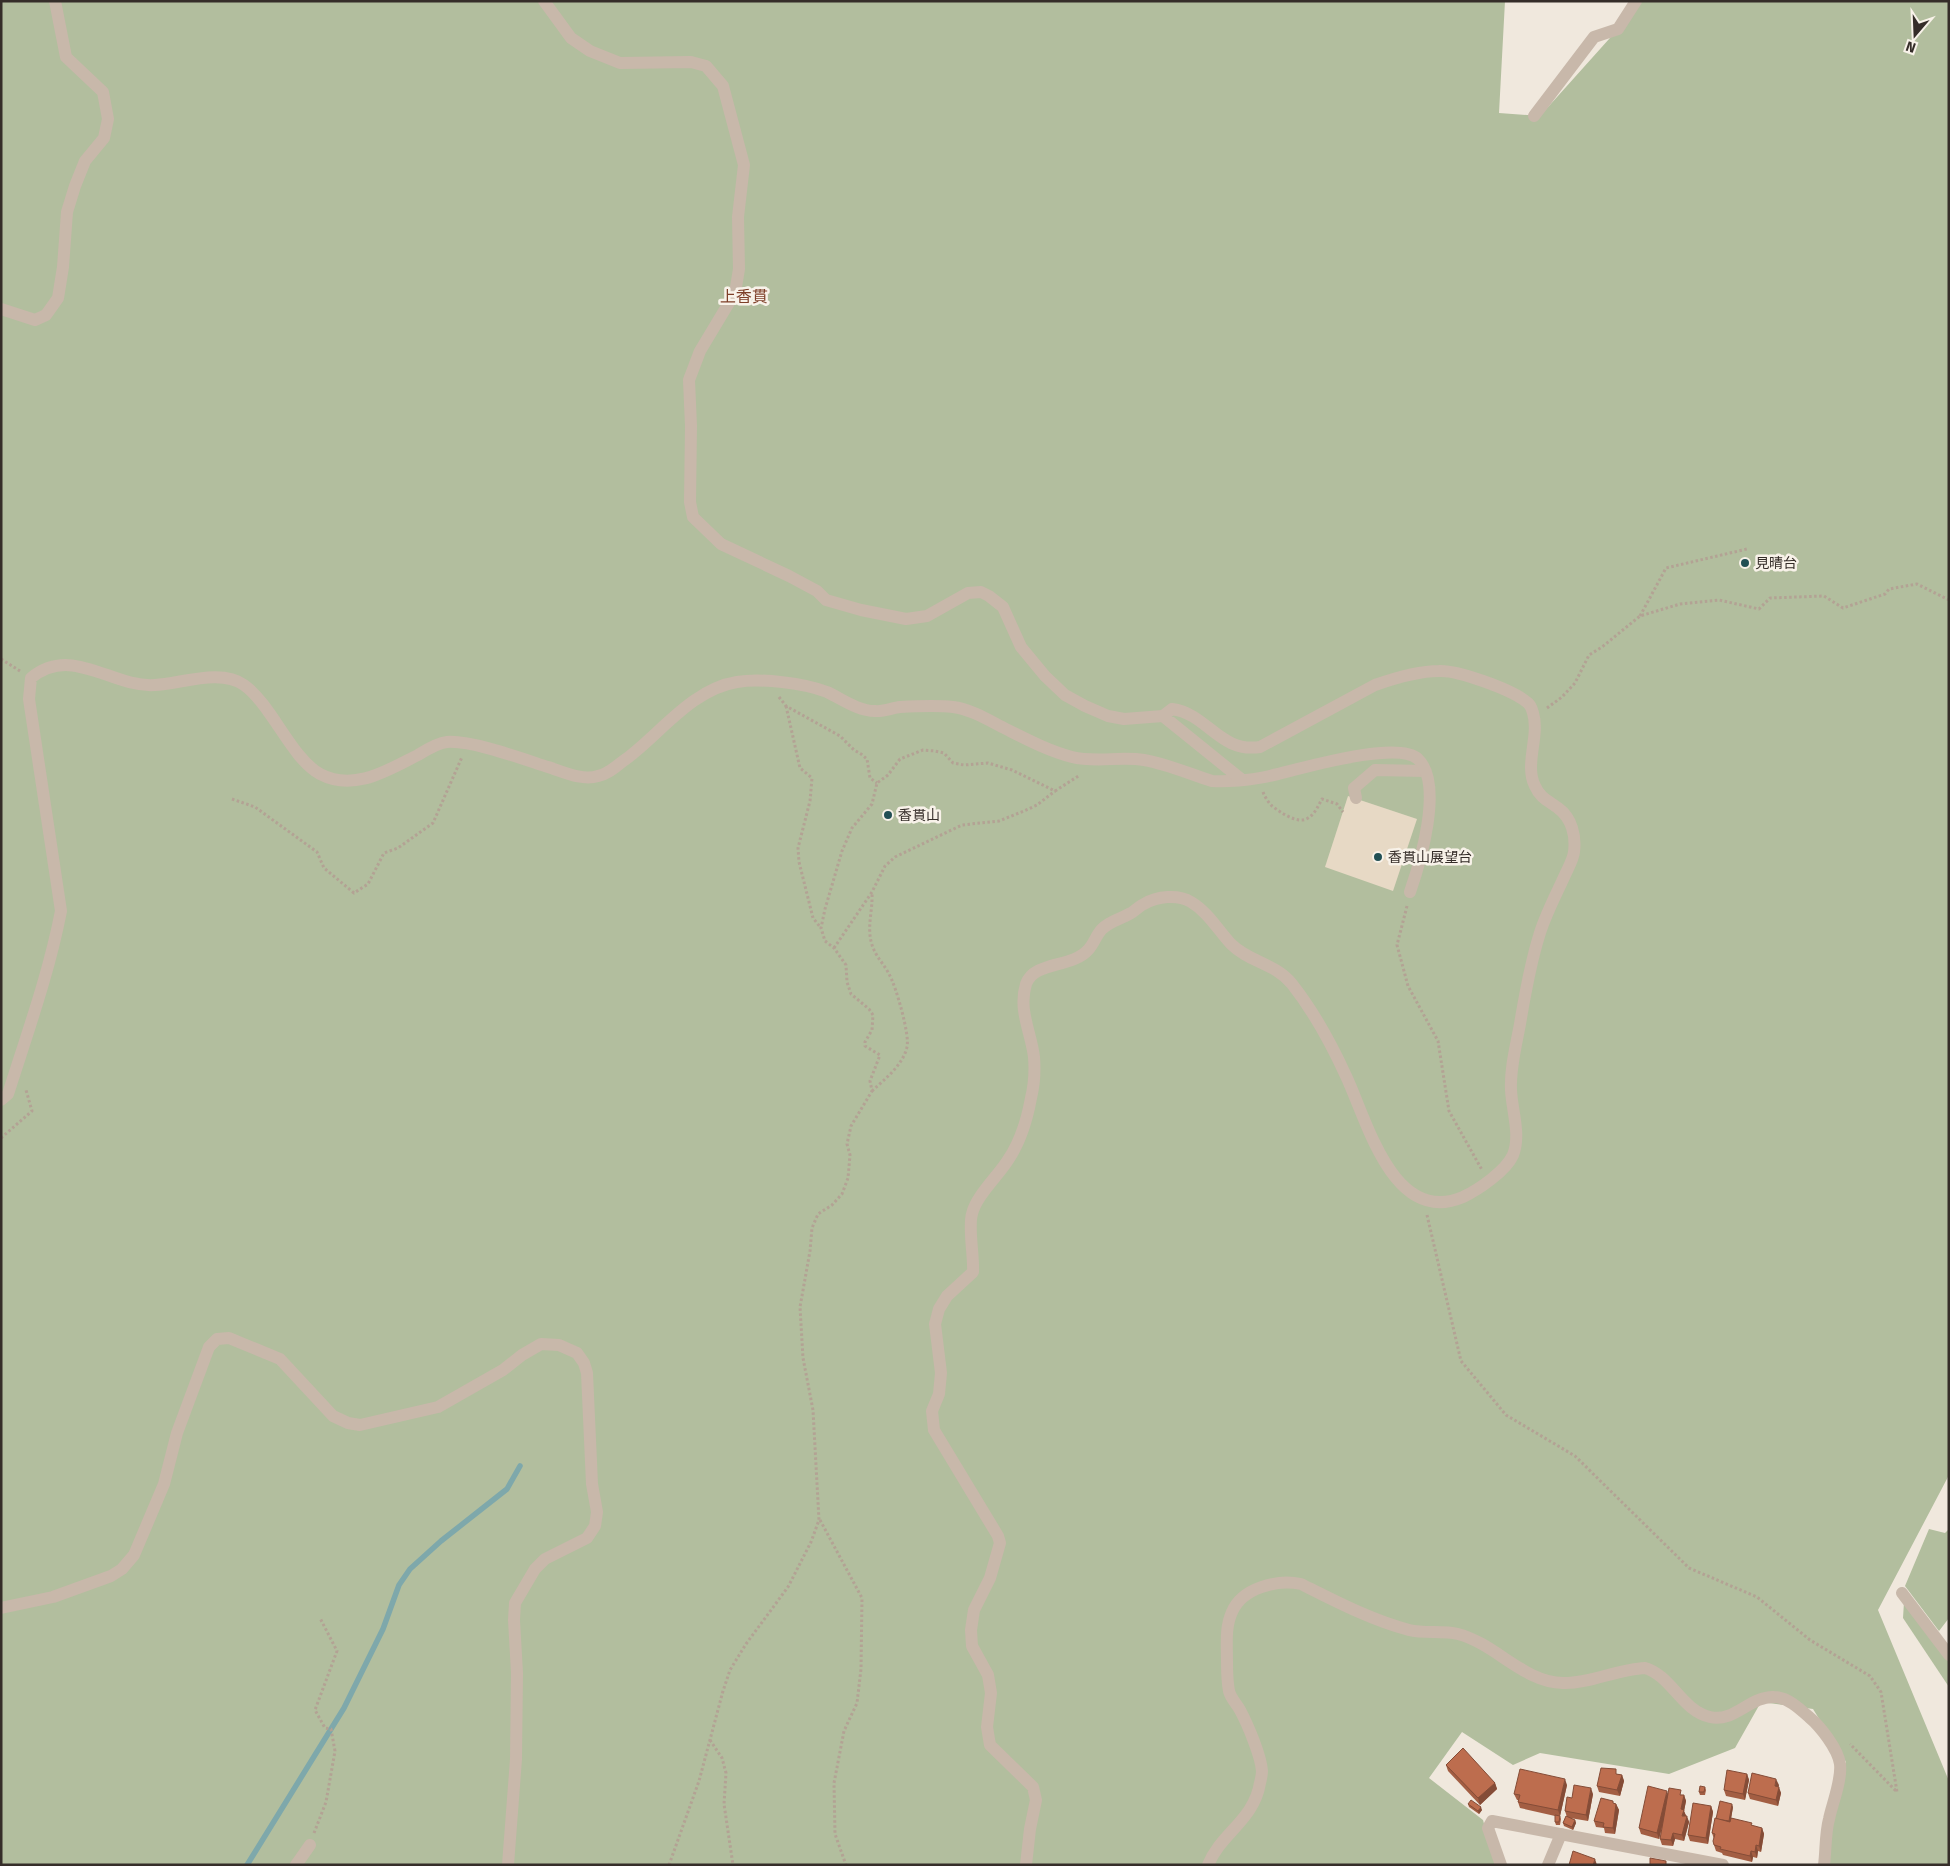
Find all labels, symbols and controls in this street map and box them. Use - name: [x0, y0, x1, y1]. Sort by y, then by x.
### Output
- north arrow: [1890, 10, 1940, 60]
- text: N: [1904, 37, 1918, 56]
- district label: 上香貫: [720, 287, 768, 306]
- place label: 見晴台: [1755, 555, 1797, 572]
- marker: 見晴台: [1739, 557, 1751, 569]
- place label: 香貫山: [898, 807, 940, 824]
- marker: 香貫山: [882, 809, 894, 821]
- place label: 香貫山展望台: [1388, 849, 1472, 866]
- marker: 香貫山展望台: [1372, 851, 1384, 863]

